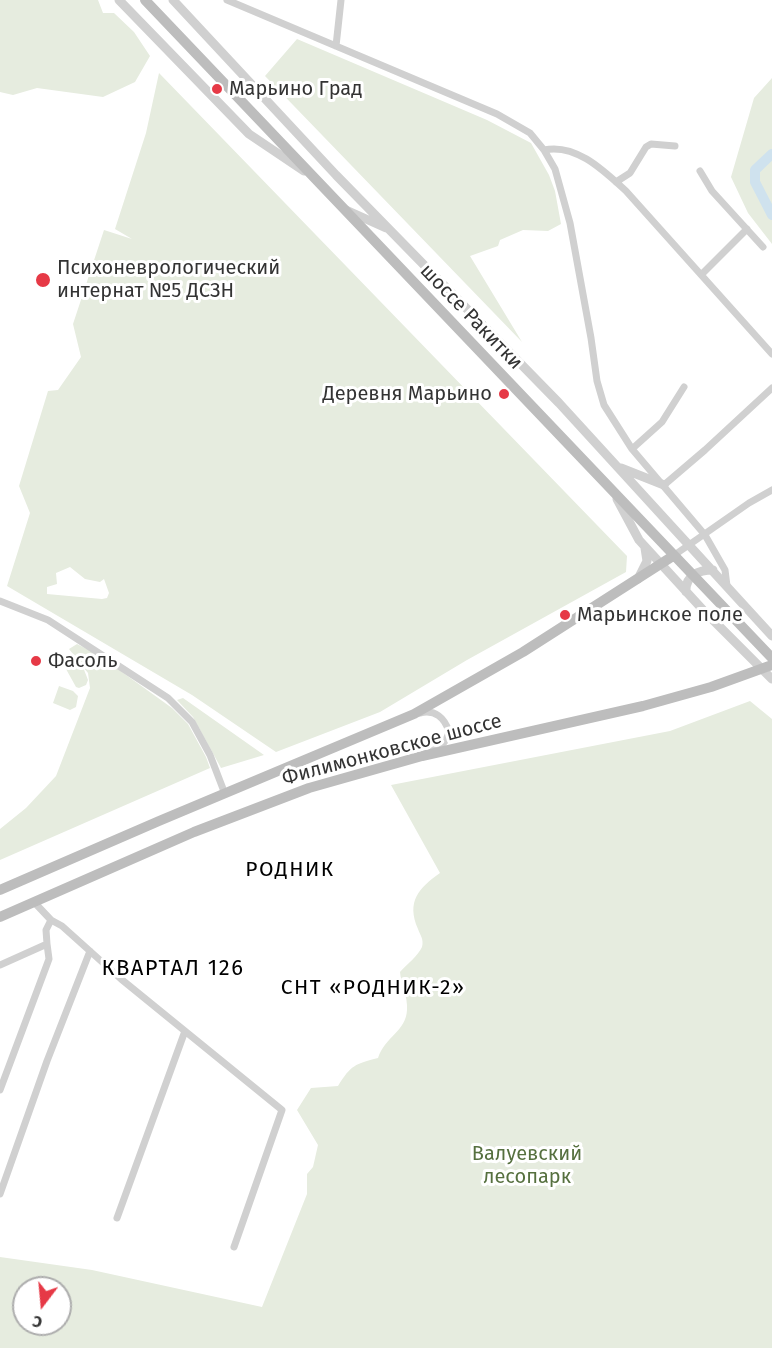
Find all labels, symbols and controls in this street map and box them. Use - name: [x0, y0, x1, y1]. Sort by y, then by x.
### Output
- place label: Марьино Град: [229, 77, 362, 101]
- marker: Марьино Град: [210, 82, 224, 96]
- place label: Психоневрологический интернат №5 ДСЗН: [57, 256, 280, 303]
- street label: шоссе Ракитки: [415, 259, 527, 375]
- marker: Психоневрологический интернат №5 ДСЗН: [34, 271, 52, 289]
- place label: Деревня Марьино: [322, 382, 492, 406]
- marker: Деревня Марьино: [497, 387, 511, 401]
- place label: Марьинское поле: [577, 603, 743, 627]
- marker: Марьинское поле: [558, 608, 572, 622]
- place label: Фасоль: [48, 649, 118, 673]
- marker: Фасоль: [29, 654, 43, 668]
- street label: Филимонковское шоссе: [280, 709, 504, 791]
- district label: РОДНИК: [245, 857, 335, 883]
- district label: КВАРТАЛ 126: [102, 956, 244, 982]
- district label: СНТ «РОДНИК-2»: [281, 975, 465, 1001]
- park label: Валуевский лесопарк: [472, 1142, 582, 1189]
- north arrow: [12, 1276, 72, 1336]
- text: С: [30, 1311, 45, 1332]

